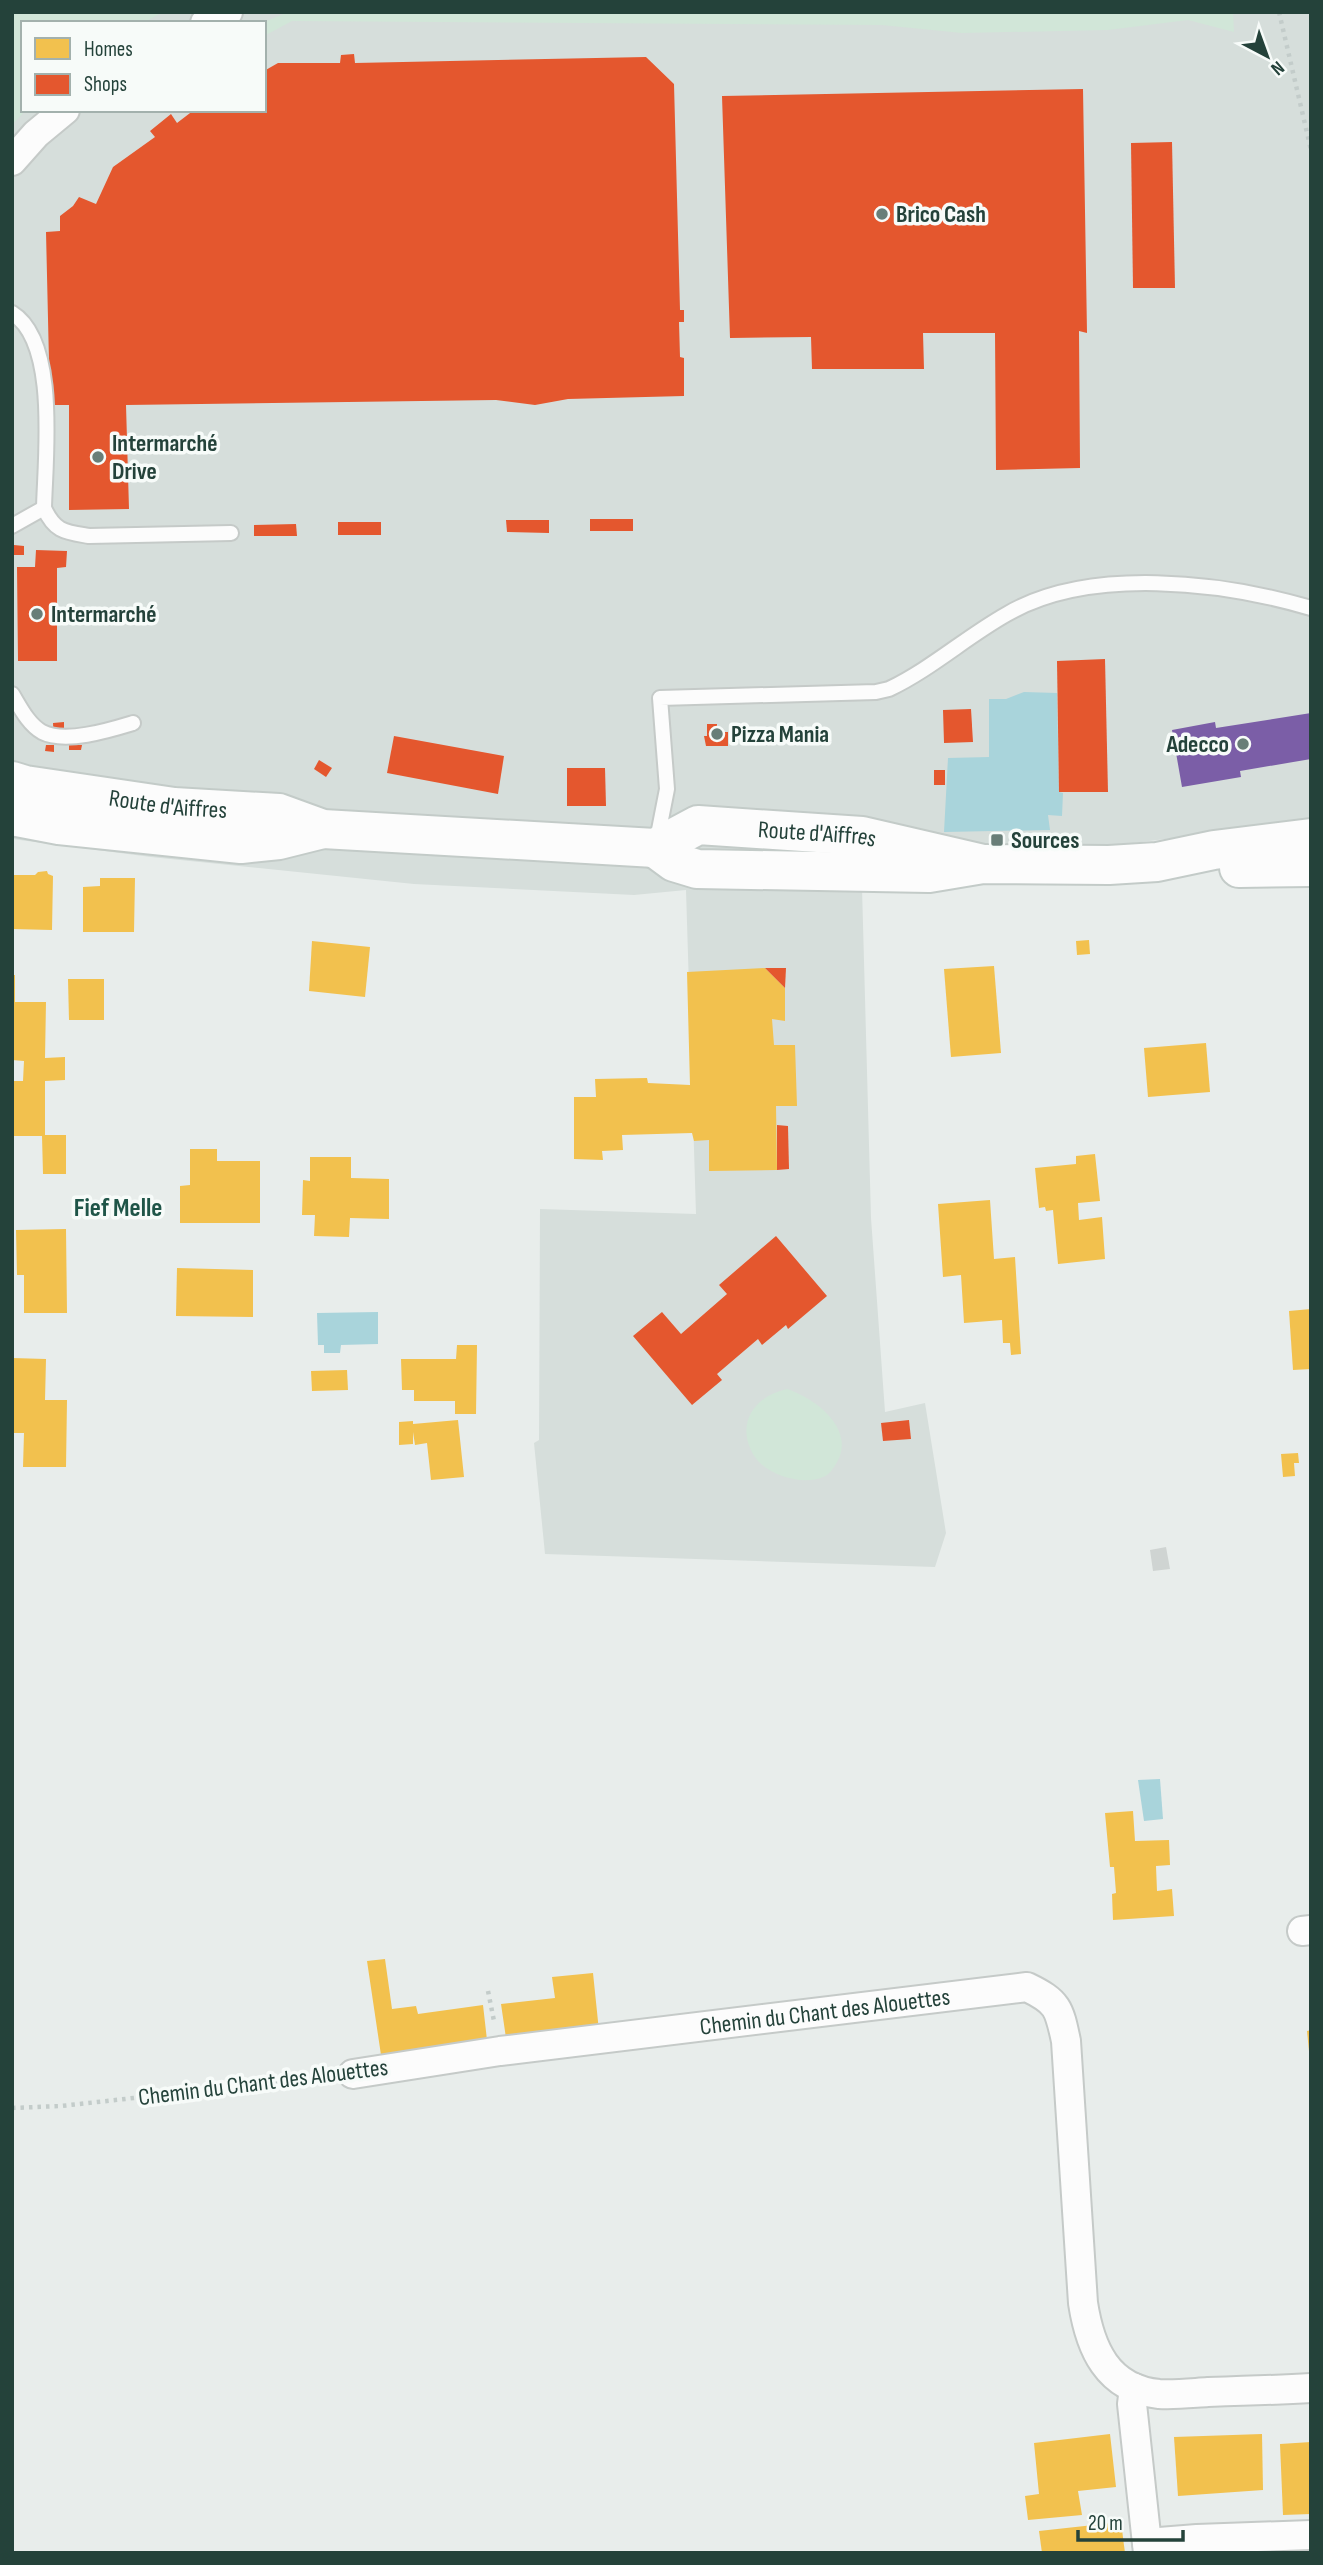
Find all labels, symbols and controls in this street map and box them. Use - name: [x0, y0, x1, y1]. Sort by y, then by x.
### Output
- legend: [21, 21, 266, 112]
- north arrow: [1232, 21, 1302, 91]
- text: Homes: [84, 37, 133, 62]
- text: N: [1266, 56, 1289, 80]
- text: Shops: [84, 72, 127, 97]
- place label: Brico Cash: [896, 200, 986, 229]
- marker: Brico Cash: [874, 206, 890, 222]
- place label: Intermarché Drive: [112, 429, 218, 486]
- marker: Intermarché Drive: [90, 449, 106, 465]
- place label: Intermarché: [51, 600, 157, 629]
- marker: Intermarché: [29, 606, 45, 622]
- place label: Pizza Mania: [731, 720, 829, 749]
- marker: Pizza Mania: [709, 726, 725, 742]
- place label: Adecco: [1165, 730, 1229, 759]
- marker: Adecco: [1235, 736, 1251, 752]
- street label: Route d'Aiffres: [107, 784, 228, 825]
- street label: Route d'Aiffres: [757, 815, 879, 854]
- place label: Sources: [1011, 826, 1079, 855]
- marker: Sources: [989, 832, 1005, 848]
- district label: Fief Melle: [74, 1193, 162, 1224]
- street label: Chemin du Chant des Alouettes: [698, 1982, 952, 2042]
- street label: Chemin du Chant des Alouettes: [136, 2053, 390, 2112]
- scale bar: [1078, 2498, 1183, 2542]
- text: 20 m: [1088, 2511, 1123, 2536]

